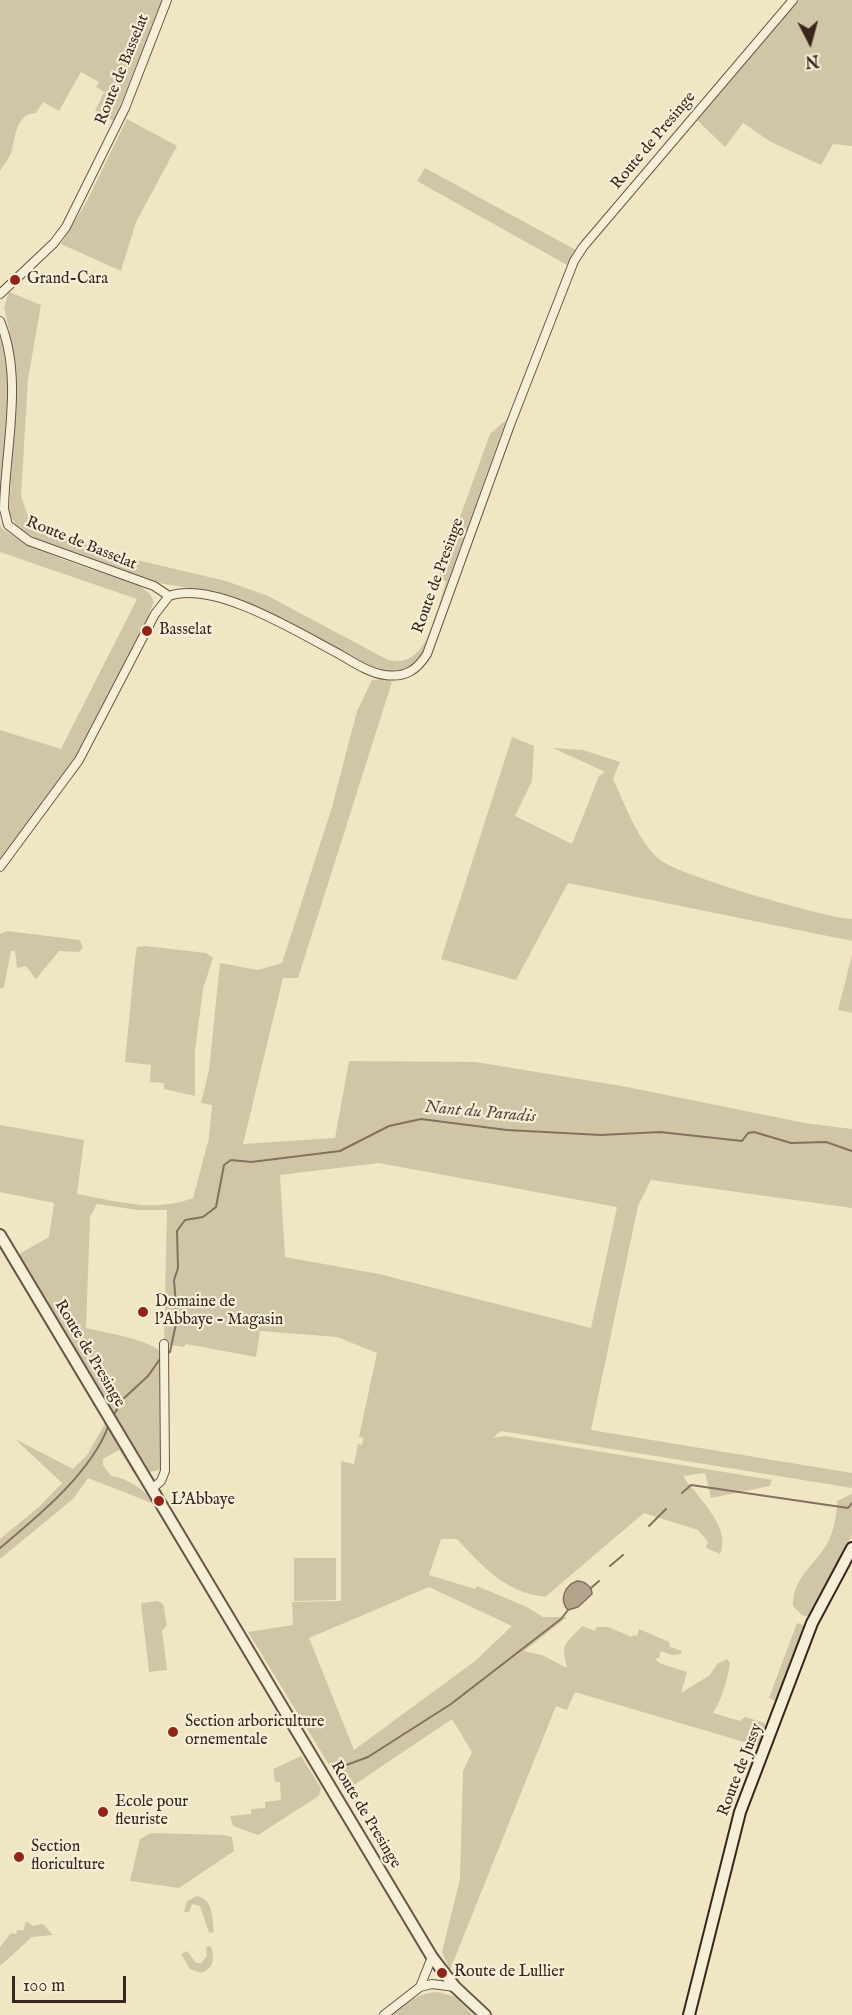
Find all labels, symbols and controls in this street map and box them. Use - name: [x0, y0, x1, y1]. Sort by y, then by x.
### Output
- street label: Route de Basselat: [92, 12, 154, 128]
- north arrow: [780, 12, 840, 72]
- text: N: [804, 49, 820, 71]
- street label: Route de Presinge: [608, 88, 700, 194]
- place label: Grand-Cara: [27, 270, 108, 290]
- marker: Grand-Cara: [8, 273, 22, 287]
- street label: Route de Basselat: [23, 513, 139, 575]
- street label: Route de Presinge: [409, 516, 469, 636]
- place label: Basselat: [159, 621, 212, 641]
- marker: Basselat: [140, 624, 154, 638]
- water label: Nant du Paradis: [423, 1097, 537, 1129]
- place label: Domaine de l'Abbaye - Magasin: [155, 1293, 283, 1331]
- street label: Route de Presinge: [49, 1297, 129, 1411]
- marker: Domaine de l'Abbaye - Magasin: [136, 1305, 150, 1319]
- place label: L'Abbaye: [171, 1491, 235, 1511]
- marker: L'Abbaye: [152, 1494, 166, 1508]
- place label: Section arboriculture ornementale: [185, 1713, 324, 1751]
- street label: Route de Jussy: [714, 1721, 768, 1819]
- marker: Section arboriculture ornementale: [166, 1725, 180, 1739]
- street label: Route de Presinge: [325, 1758, 405, 1872]
- place label: Ecole pour fleuriste: [115, 1793, 188, 1831]
- marker: Ecole pour fleuriste: [96, 1805, 110, 1819]
- place label: Section floriculture: [31, 1838, 105, 1876]
- marker: Section floriculture: [12, 1850, 26, 1864]
- place label: Route de Lullier: [454, 1963, 565, 1983]
- scale bar: [15, 1964, 129, 2002]
- marker: Route de Lullier: [435, 1966, 449, 1980]
- text: 100 m: [23, 1975, 65, 1998]

